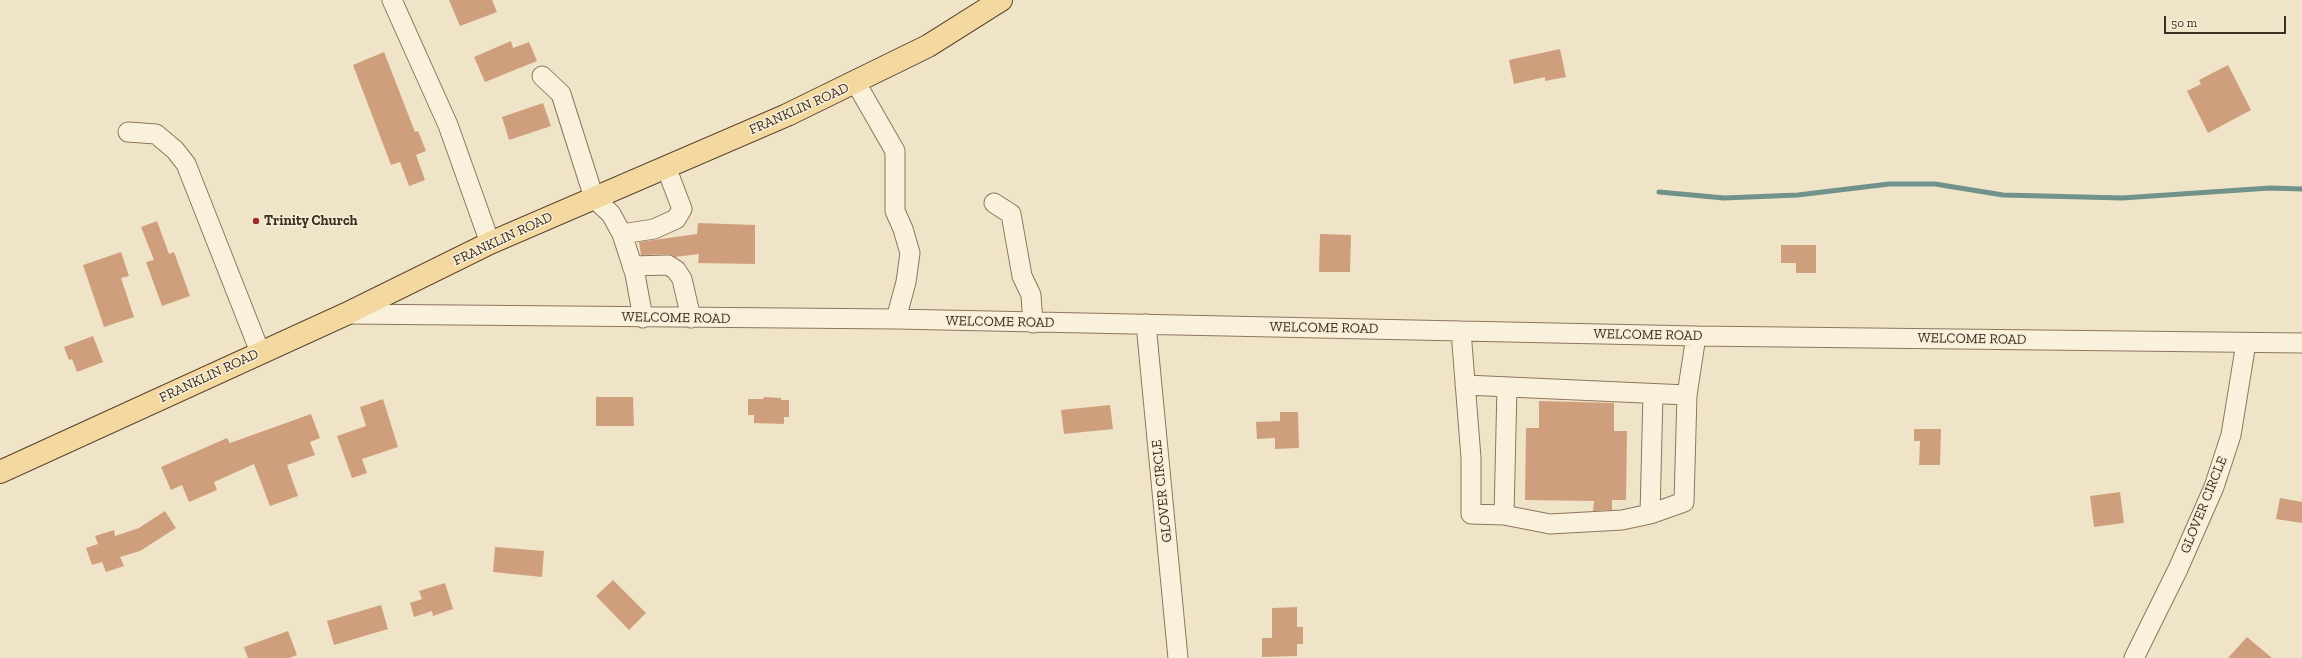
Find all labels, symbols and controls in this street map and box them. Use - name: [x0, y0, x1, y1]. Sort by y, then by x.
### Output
- scale bar: [2166, 8, 2288, 34]
- text: 50 m: [2171, 16, 2197, 30]
- street label: FRANKLIN ROAD: [746, 79, 852, 139]
- street label: FRANKLIN ROAD: [451, 209, 555, 269]
- place label: Trinity Church: [264, 213, 358, 229]
- marker: Trinity Church: [251, 216, 261, 226]
- street label: WELCOME ROAD: [621, 309, 731, 327]
- street label: WELCOME ROAD: [945, 313, 1055, 331]
- street label: WELCOME ROAD: [1269, 319, 1379, 337]
- street label: WELCOME ROAD: [1593, 326, 1703, 344]
- street label: WELCOME ROAD: [1917, 330, 2027, 348]
- street label: FRANKLIN ROAD: [157, 346, 261, 406]
- street label: GLOVER CIRCLE: [1148, 439, 1176, 543]
- street label: GLOVER CIRCLE: [2177, 454, 2231, 556]

